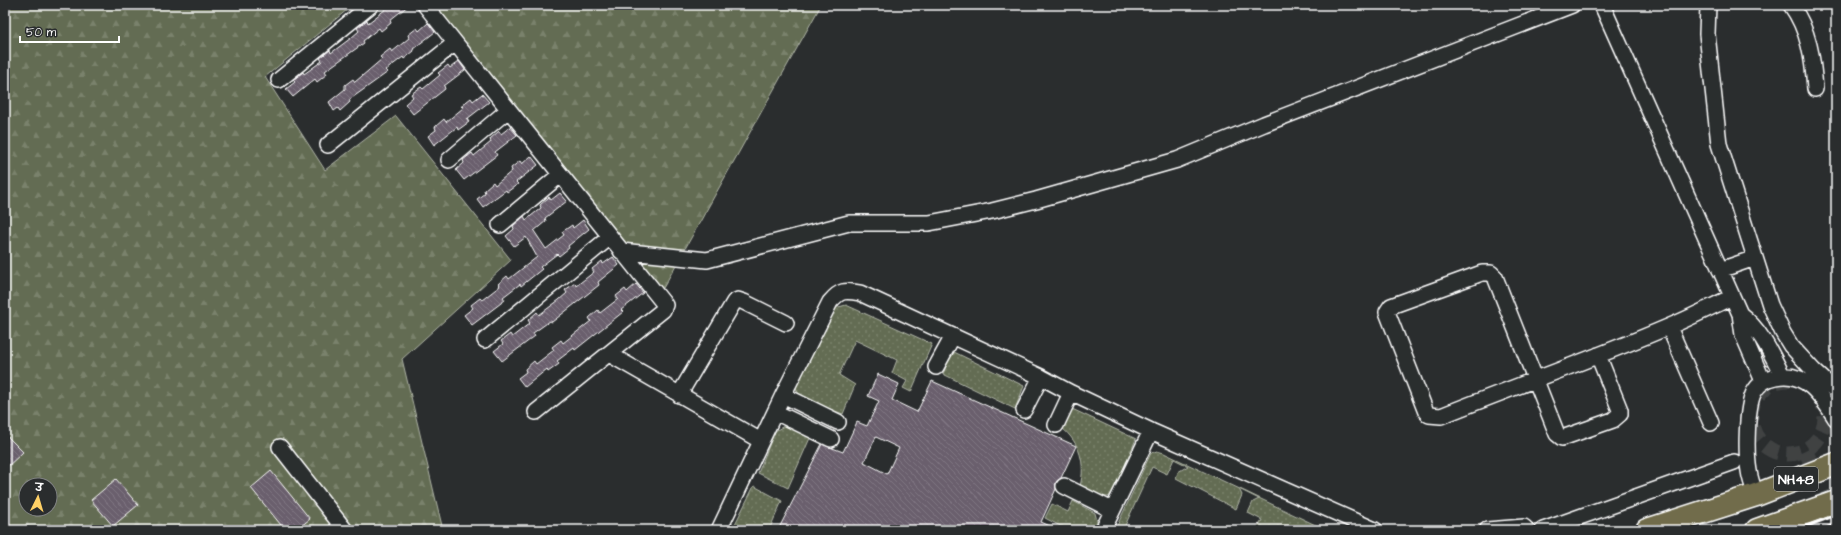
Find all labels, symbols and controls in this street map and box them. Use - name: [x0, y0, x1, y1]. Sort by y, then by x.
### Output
- scale bar: [20, 18, 119, 44]
- text: 50 m: [26, 24, 57, 41]
- road number: NH48: [1774, 467, 1818, 491]
- north arrow: [18, 477, 58, 517]
- text: उ: [34, 480, 45, 495]

